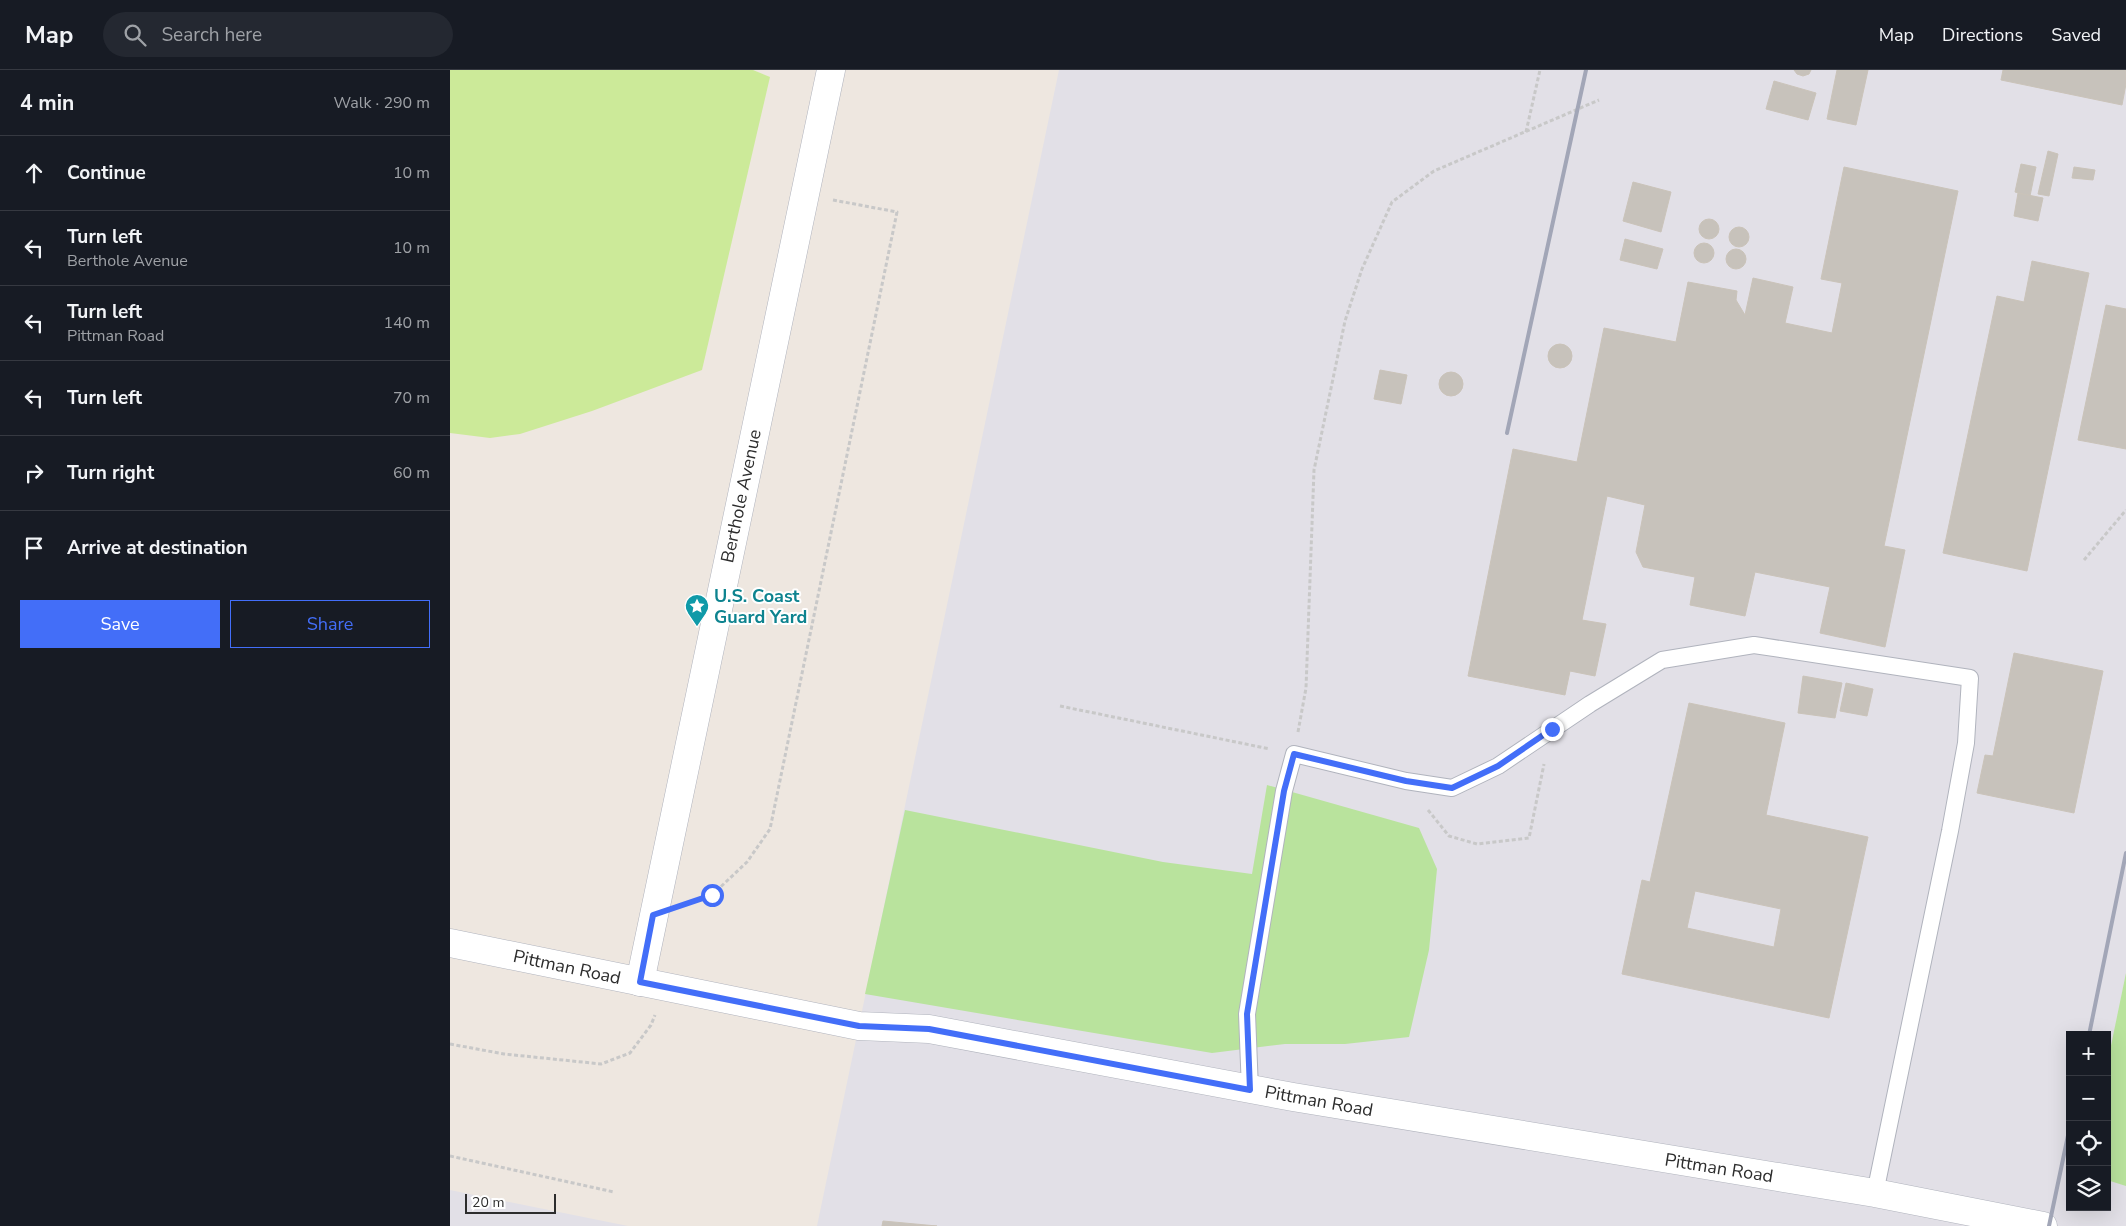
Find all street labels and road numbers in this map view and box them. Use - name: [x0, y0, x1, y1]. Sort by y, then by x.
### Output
- street label: Berthole Avenue: [715, 427, 767, 565]
- street label: Pittman Road: [511, 944, 623, 990]
- street label: Pittman Road: [1263, 1080, 1375, 1122]
- street label: Pittman Road: [1663, 1148, 1775, 1188]

